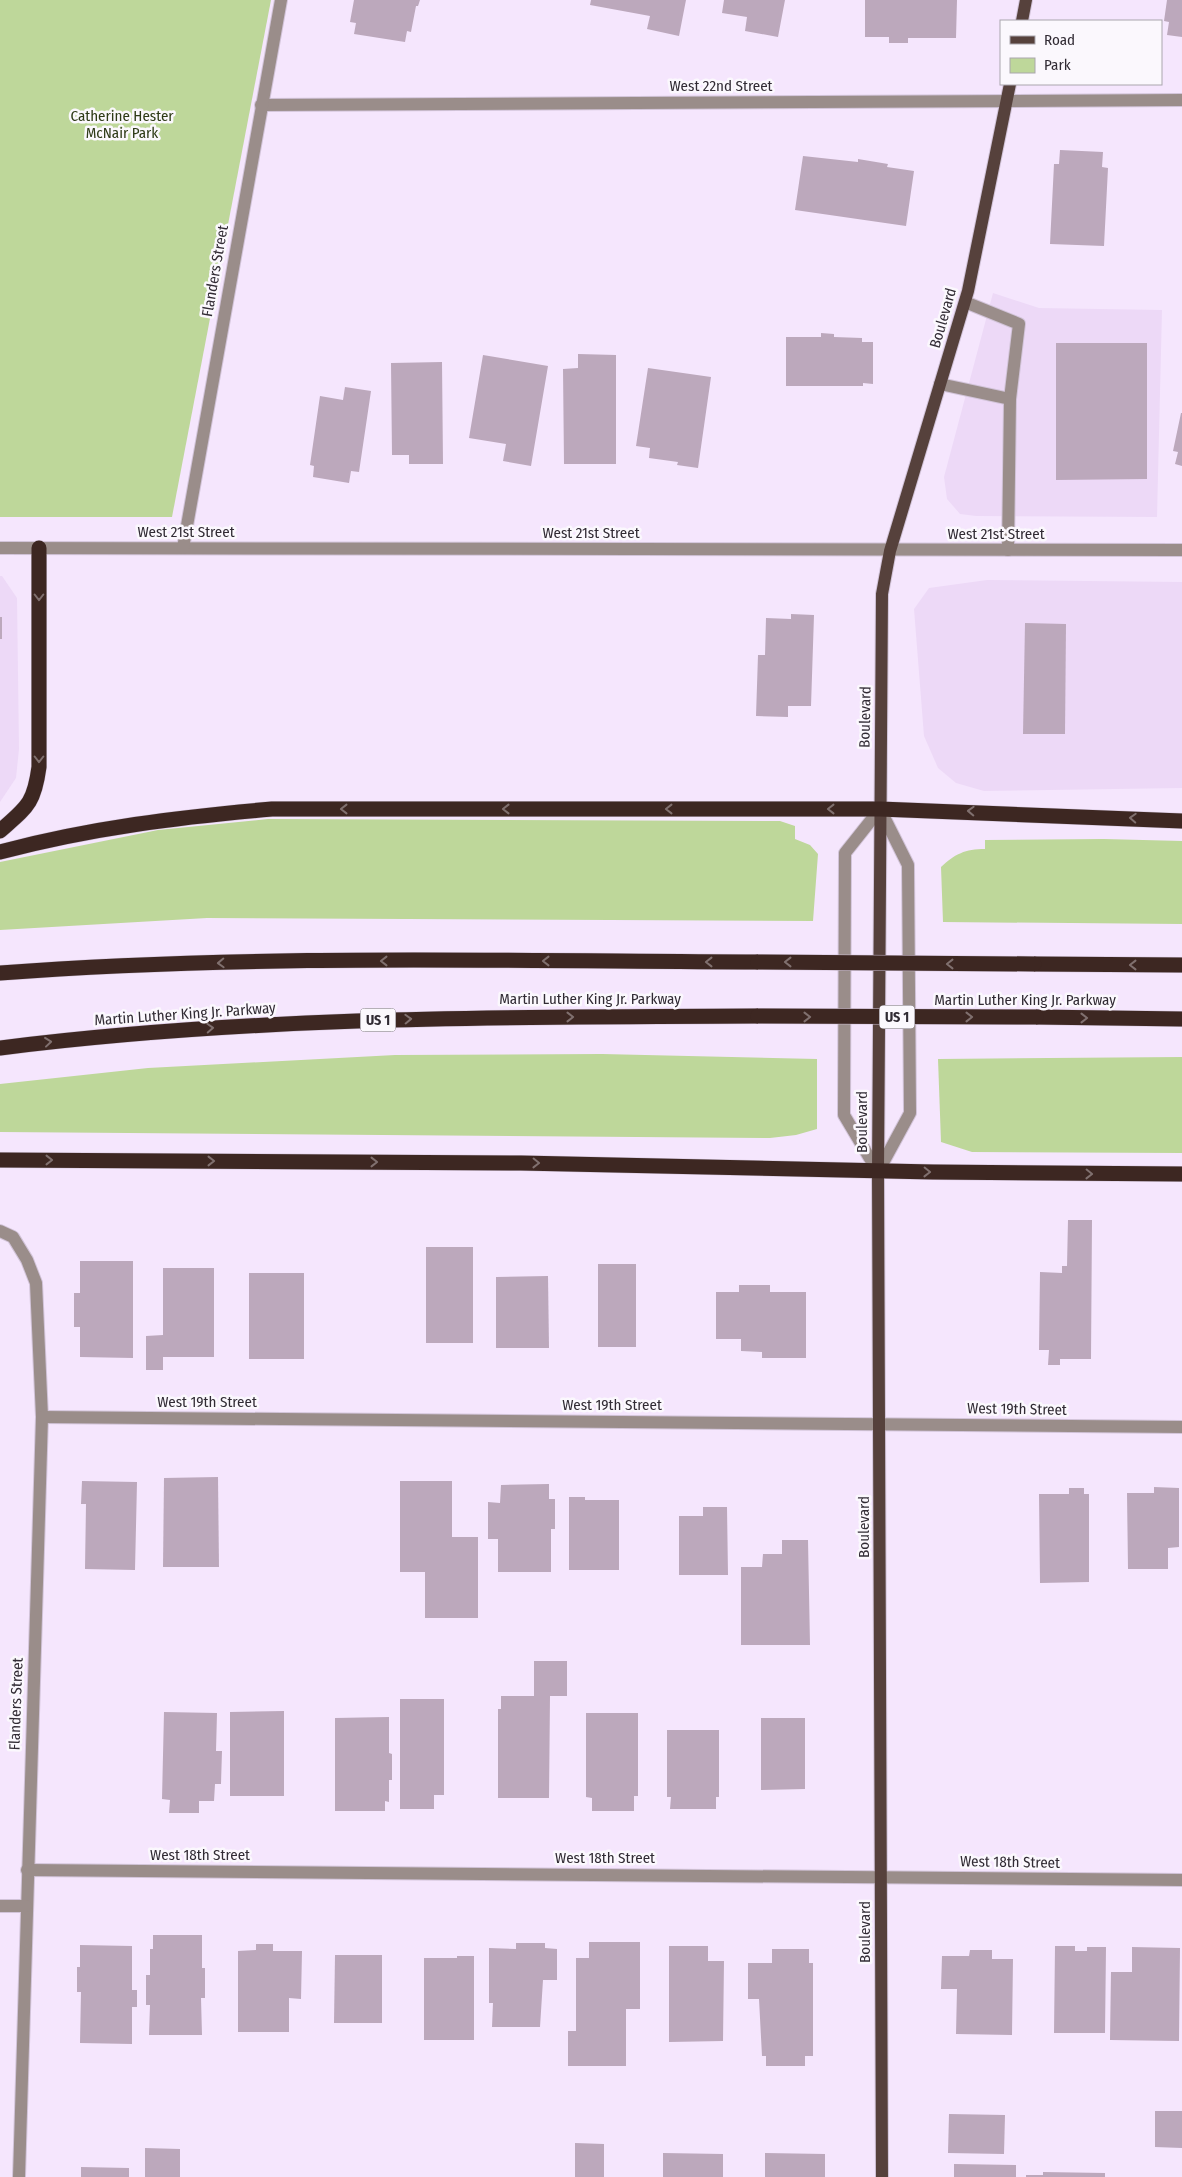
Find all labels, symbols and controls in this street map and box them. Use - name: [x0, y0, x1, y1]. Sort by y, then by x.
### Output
- legend: [1000, 20, 1162, 85]
- text: Road: [1044, 31, 1075, 49]
- text: Park: [1044, 56, 1071, 74]
- street label: West 22nd Street: [670, 77, 773, 95]
- park label: Catherine Hester McNair Park: [70, 107, 174, 142]
- street label: Flanders Street: [198, 224, 232, 318]
- street label: Boulevard: [926, 286, 960, 350]
- street label: West 21st Street: [137, 523, 235, 541]
- street label: West 21st Street: [542, 524, 640, 542]
- street label: West 21st Street: [947, 525, 1045, 543]
- one-way arrow: [34, 594, 44, 601]
- street label: Boulevard: [855, 686, 875, 748]
- one-way arrow: [34, 756, 44, 764]
- one-way arrow: [339, 804, 347, 814]
- one-way arrow: [502, 804, 510, 814]
- one-way arrow: [664, 804, 672, 814]
- one-way arrow: [827, 804, 834, 814]
- one-way arrow: [967, 806, 975, 817]
- one-way arrow: [1129, 813, 1137, 824]
- one-way arrow: [380, 956, 388, 966]
- one-way arrow: [542, 956, 550, 966]
- one-way arrow: [217, 957, 225, 968]
- one-way arrow: [705, 957, 712, 967]
- one-way arrow: [783, 957, 791, 967]
- one-way arrow: [946, 959, 954, 969]
- one-way arrow: [1129, 960, 1137, 970]
- street label: Martin Luther King Jr. Parkway: [499, 990, 681, 1008]
- street label: Martin Luther King Jr. Parkway: [934, 991, 1116, 1009]
- street label: Martin Luther King Jr. Parkway: [94, 999, 277, 1029]
- road number: US 1: [880, 1006, 914, 1028]
- road number: US 1: [360, 1008, 396, 1032]
- one-way arrow: [566, 1012, 574, 1022]
- one-way arrow: [803, 1012, 811, 1022]
- one-way arrow: [966, 1012, 973, 1022]
- one-way arrow: [1081, 1013, 1089, 1023]
- one-way arrow: [404, 1014, 412, 1024]
- one-way arrow: [207, 1023, 215, 1034]
- one-way arrow: [45, 1037, 53, 1048]
- street label: Boulevard: [853, 1091, 871, 1153]
- one-way arrow: [45, 1155, 53, 1165]
- one-way arrow: [208, 1156, 215, 1166]
- one-way arrow: [370, 1157, 378, 1167]
- one-way arrow: [532, 1158, 540, 1168]
- one-way arrow: [923, 1167, 931, 1178]
- one-way arrow: [1086, 1169, 1093, 1179]
- street label: West 19th Street: [157, 1393, 257, 1411]
- street label: West 19th Street: [562, 1396, 662, 1414]
- street label: West 19th Street: [967, 1399, 1067, 1419]
- street label: Boulevard: [855, 1496, 873, 1558]
- street label: Flanders Street: [5, 1657, 27, 1751]
- street label: West 18th Street: [150, 1846, 250, 1864]
- street label: West 18th Street: [555, 1849, 655, 1867]
- street label: West 18th Street: [960, 1852, 1060, 1872]
- street label: Boulevard: [856, 1901, 874, 1963]

